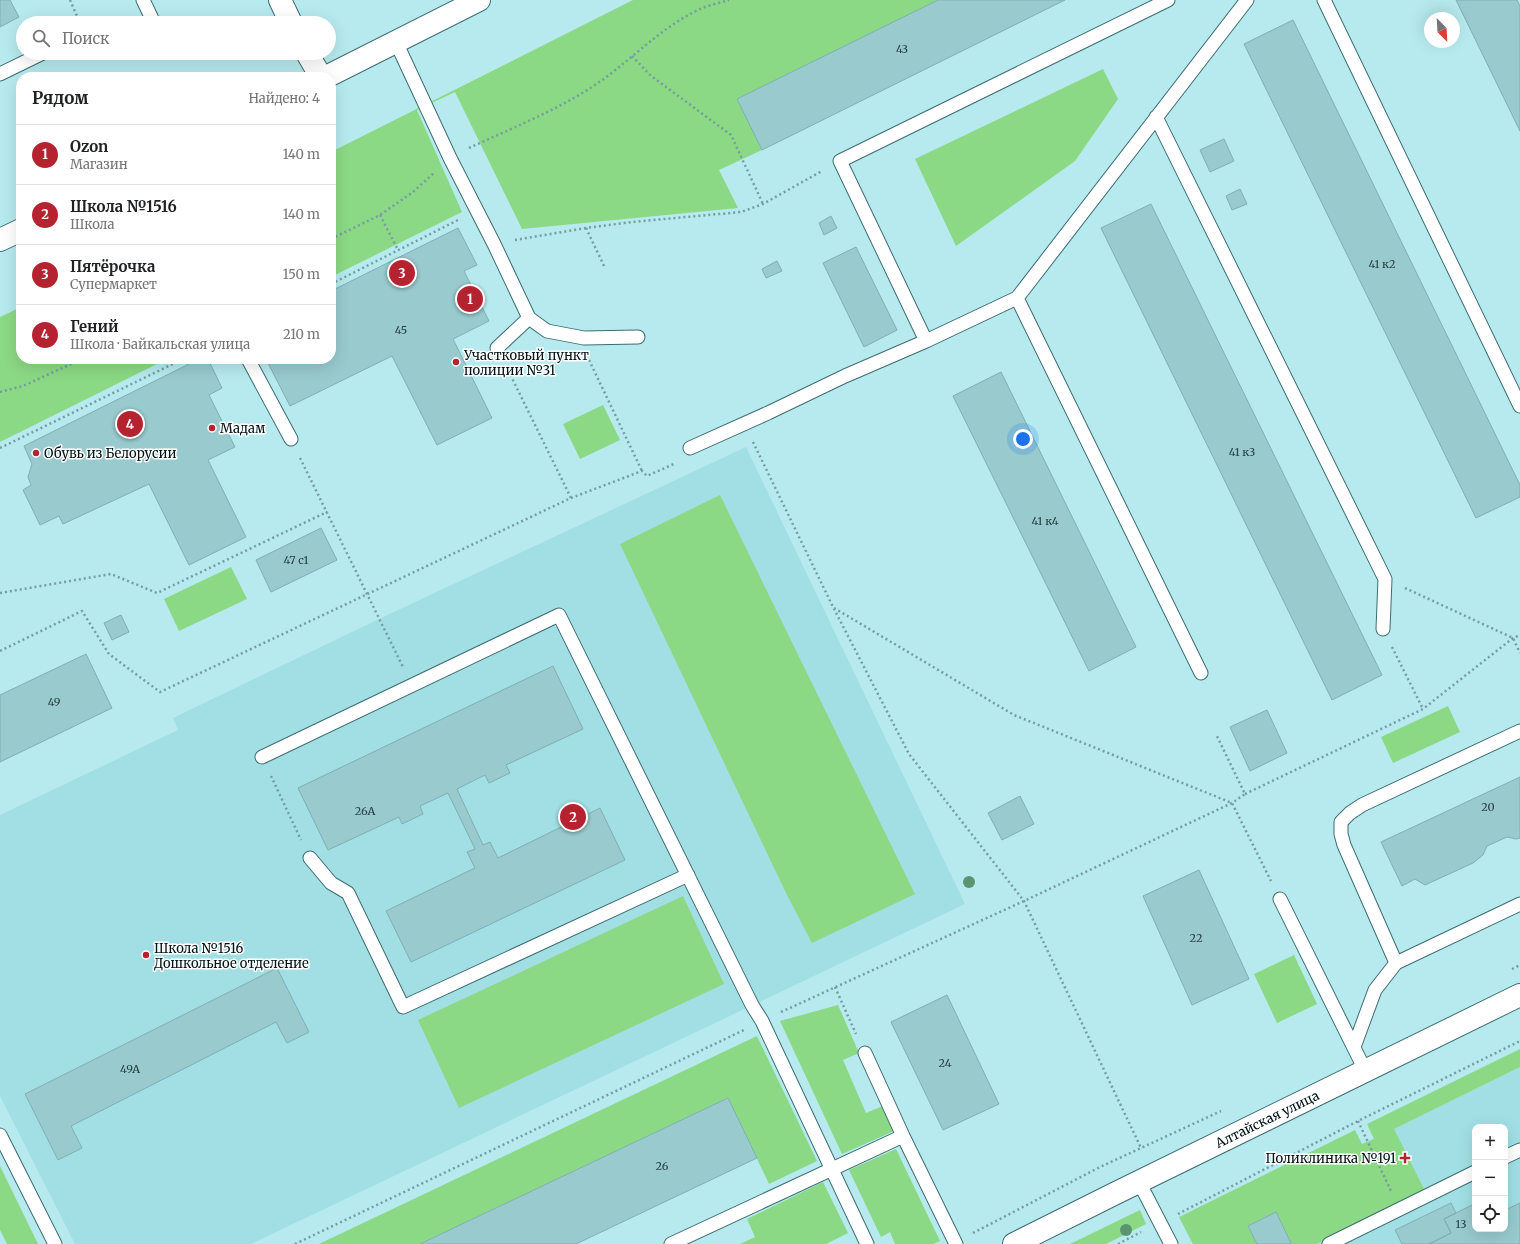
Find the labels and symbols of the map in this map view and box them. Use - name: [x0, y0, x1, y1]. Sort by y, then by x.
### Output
- north arrow: [1424, 12, 1460, 48]
- house number: 43: [896, 42, 908, 56]
- house number: 41 к2: [1368, 257, 1396, 271]
- pin: 3: [389, 258, 415, 288]
- pin: 1: [457, 284, 483, 314]
- house number: 45: [395, 323, 407, 337]
- place label: Участковый пункт полиции №31: [463, 347, 589, 379]
- marker: Участковый пункт полиции №31: [451, 357, 461, 367]
- pin: 4: [117, 409, 143, 439]
- place label: Мадам: [220, 420, 266, 437]
- marker: Мадам: [207, 423, 217, 433]
- your location: [1013, 429, 1033, 449]
- place label: Обувь из Белорусии: [44, 445, 177, 462]
- house number: 41 к3: [1229, 445, 1255, 459]
- marker: Обувь из Белорусии: [31, 448, 41, 458]
- house number: 41 к4: [1032, 514, 1059, 528]
- house number: 47 с1: [284, 553, 308, 567]
- house number: 49: [48, 695, 61, 709]
- house number: 20: [1481, 800, 1495, 814]
- pin: 2: [560, 802, 586, 832]
- house number: 26А: [355, 804, 376, 818]
- house number: 22: [1190, 931, 1202, 945]
- place label: Школа №1516 Дошкольное отделение: [154, 940, 309, 972]
- marker: Школа №1516 Дошкольное отделение: [141, 950, 151, 960]
- house number: 24: [939, 1056, 952, 1070]
- house number: 49А: [120, 1062, 140, 1076]
- street label: Алтайская улица: [1212, 1087, 1322, 1152]
- place label: Поликлиника №191: [1265, 1150, 1396, 1167]
- marker: Поликлиника №191: [1399, 1152, 1411, 1164]
- house number: 26: [656, 1159, 669, 1173]
- house number: 13: [1456, 1217, 1466, 1231]

